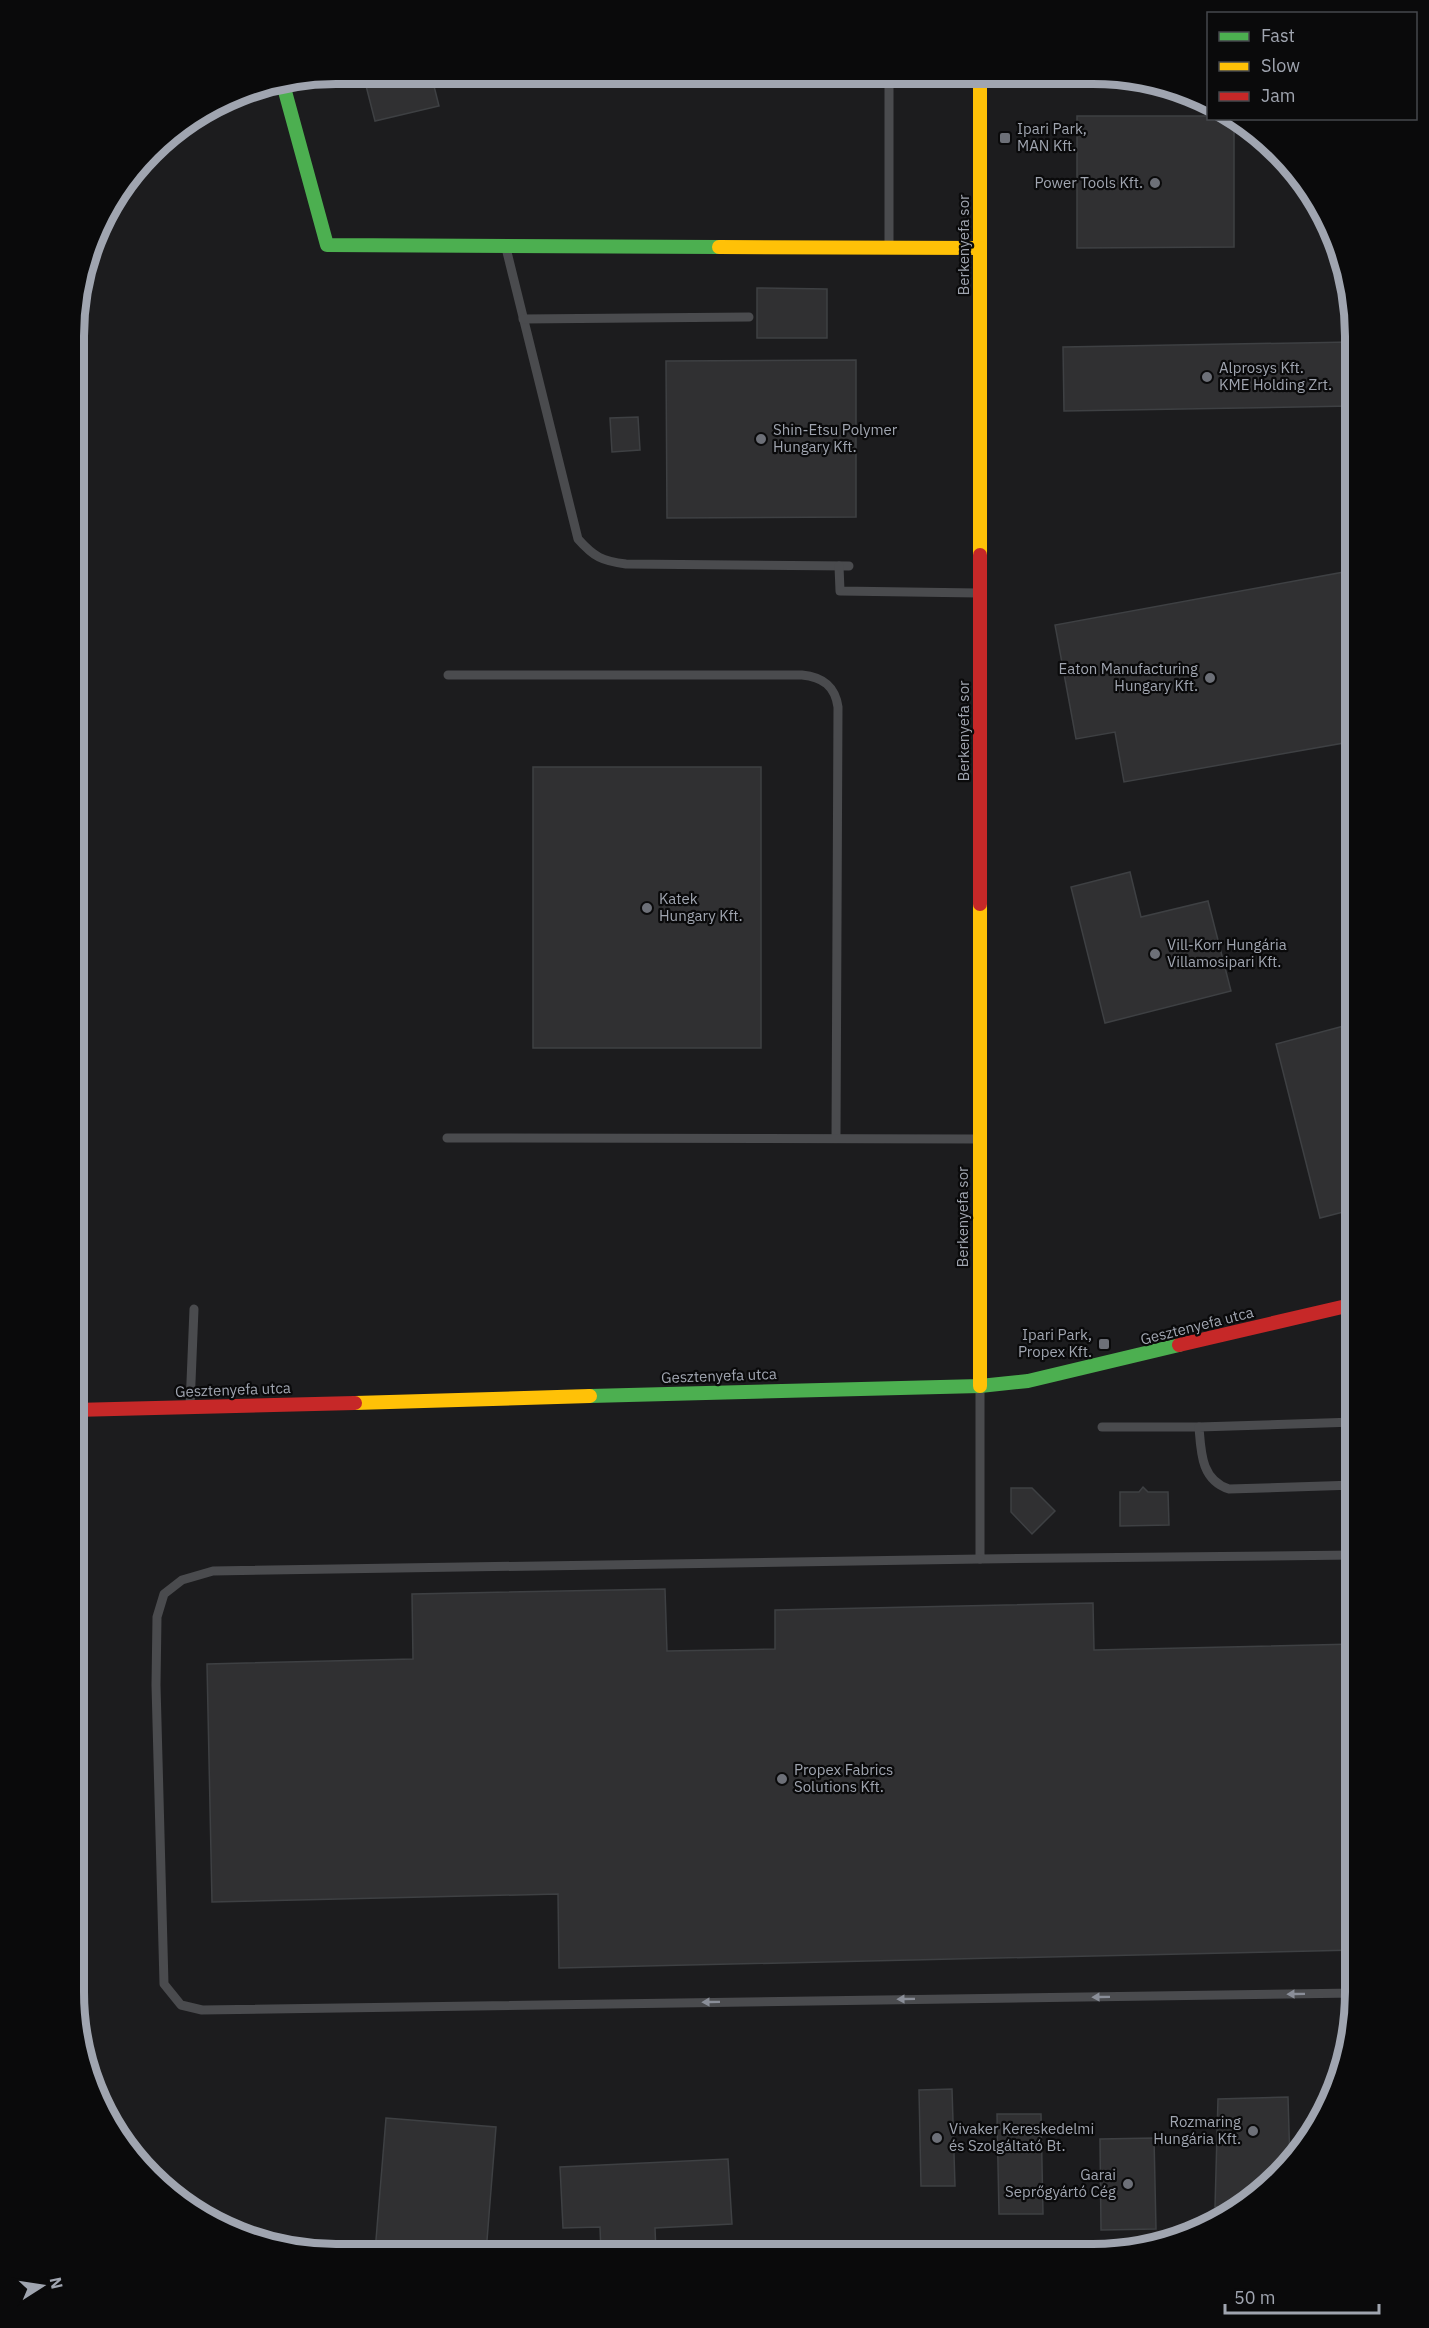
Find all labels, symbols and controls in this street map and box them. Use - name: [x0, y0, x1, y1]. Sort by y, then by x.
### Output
- legend: [1207, 12, 1417, 120]
- text: Fast: [1261, 24, 1295, 47]
- text: Slow: [1261, 54, 1300, 77]
- text: Jam: [1261, 84, 1296, 107]
- place label: Ipari Park, MAN Kft.: [1017, 119, 1087, 155]
- marker: Ipari Park, MAN Kft.: [998, 131, 1012, 145]
- place label: Power Tools Kft.: [1034, 173, 1143, 192]
- marker: Power Tools Kft.: [1148, 176, 1162, 190]
- street label: Berkenyefa sor: [954, 194, 973, 296]
- place label: Alprosys Kft. KME Holding Zrt.: [1219, 358, 1332, 394]
- marker: Alprosys Kft. KME Holding Zrt.: [1200, 370, 1214, 384]
- place label: Shin-Etsu Polymer Hungary Kft.: [773, 420, 898, 456]
- marker: Shin-Etsu Polymer Hungary Kft.: [754, 432, 768, 446]
- place label: Eaton Manufacturing Hungary Kft.: [1058, 659, 1198, 695]
- marker: Eaton Manufacturing Hungary Kft.: [1203, 671, 1217, 685]
- street label: Berkenyefa sor: [954, 680, 973, 782]
- place label: Katek Hungary Kft.: [659, 889, 743, 925]
- marker: Katek Hungary Kft.: [640, 901, 654, 915]
- place label: Vill-Korr Hungária Villamosipari Kft.: [1167, 935, 1287, 971]
- marker: Vill-Korr Hungária Villamosipari Kft.: [1148, 947, 1162, 961]
- street label: Berkenyefa sor: [953, 1166, 972, 1268]
- street label: Gesztenyefa utca: [1138, 1302, 1255, 1349]
- place label: Ipari Park, Propex Kft.: [1018, 1325, 1092, 1361]
- marker: Ipari Park, Propex Kft.: [1097, 1337, 1111, 1351]
- street label: Gesztenyefa utca: [661, 1364, 777, 1387]
- street label: Gesztenyefa utca: [175, 1378, 291, 1401]
- place label: Propex Fabrics Solutions Kft.: [794, 1760, 893, 1796]
- marker: Propex Fabrics Solutions Kft.: [775, 1772, 789, 1786]
- one-way arrow: [1287, 1989, 1306, 1998]
- one-way arrow: [1092, 1992, 1111, 2001]
- one-way arrow: [897, 1995, 916, 2004]
- one-way arrow: [702, 1997, 721, 2007]
- place label: Rozmaring Hungária Kft.: [1153, 2112, 1241, 2148]
- place label: Vivaker Kereskedelmi és Szolgáltató Bt.: [949, 2119, 1094, 2155]
- marker: Rozmaring Hungária Kft.: [1246, 2124, 1260, 2138]
- marker: Vivaker Kereskedelmi és Szolgáltató Bt.: [930, 2131, 944, 2145]
- place label: Garai Seprőgyártó Cég: [1005, 2165, 1116, 2201]
- marker: Garai Seprőgyártó Cég: [1121, 2177, 1135, 2191]
- north arrow: [12, 2256, 72, 2316]
- text: N: [46, 2275, 68, 2291]
- scale bar: [1225, 2277, 1380, 2315]
- text: 50 m: [1234, 2286, 1276, 2309]

